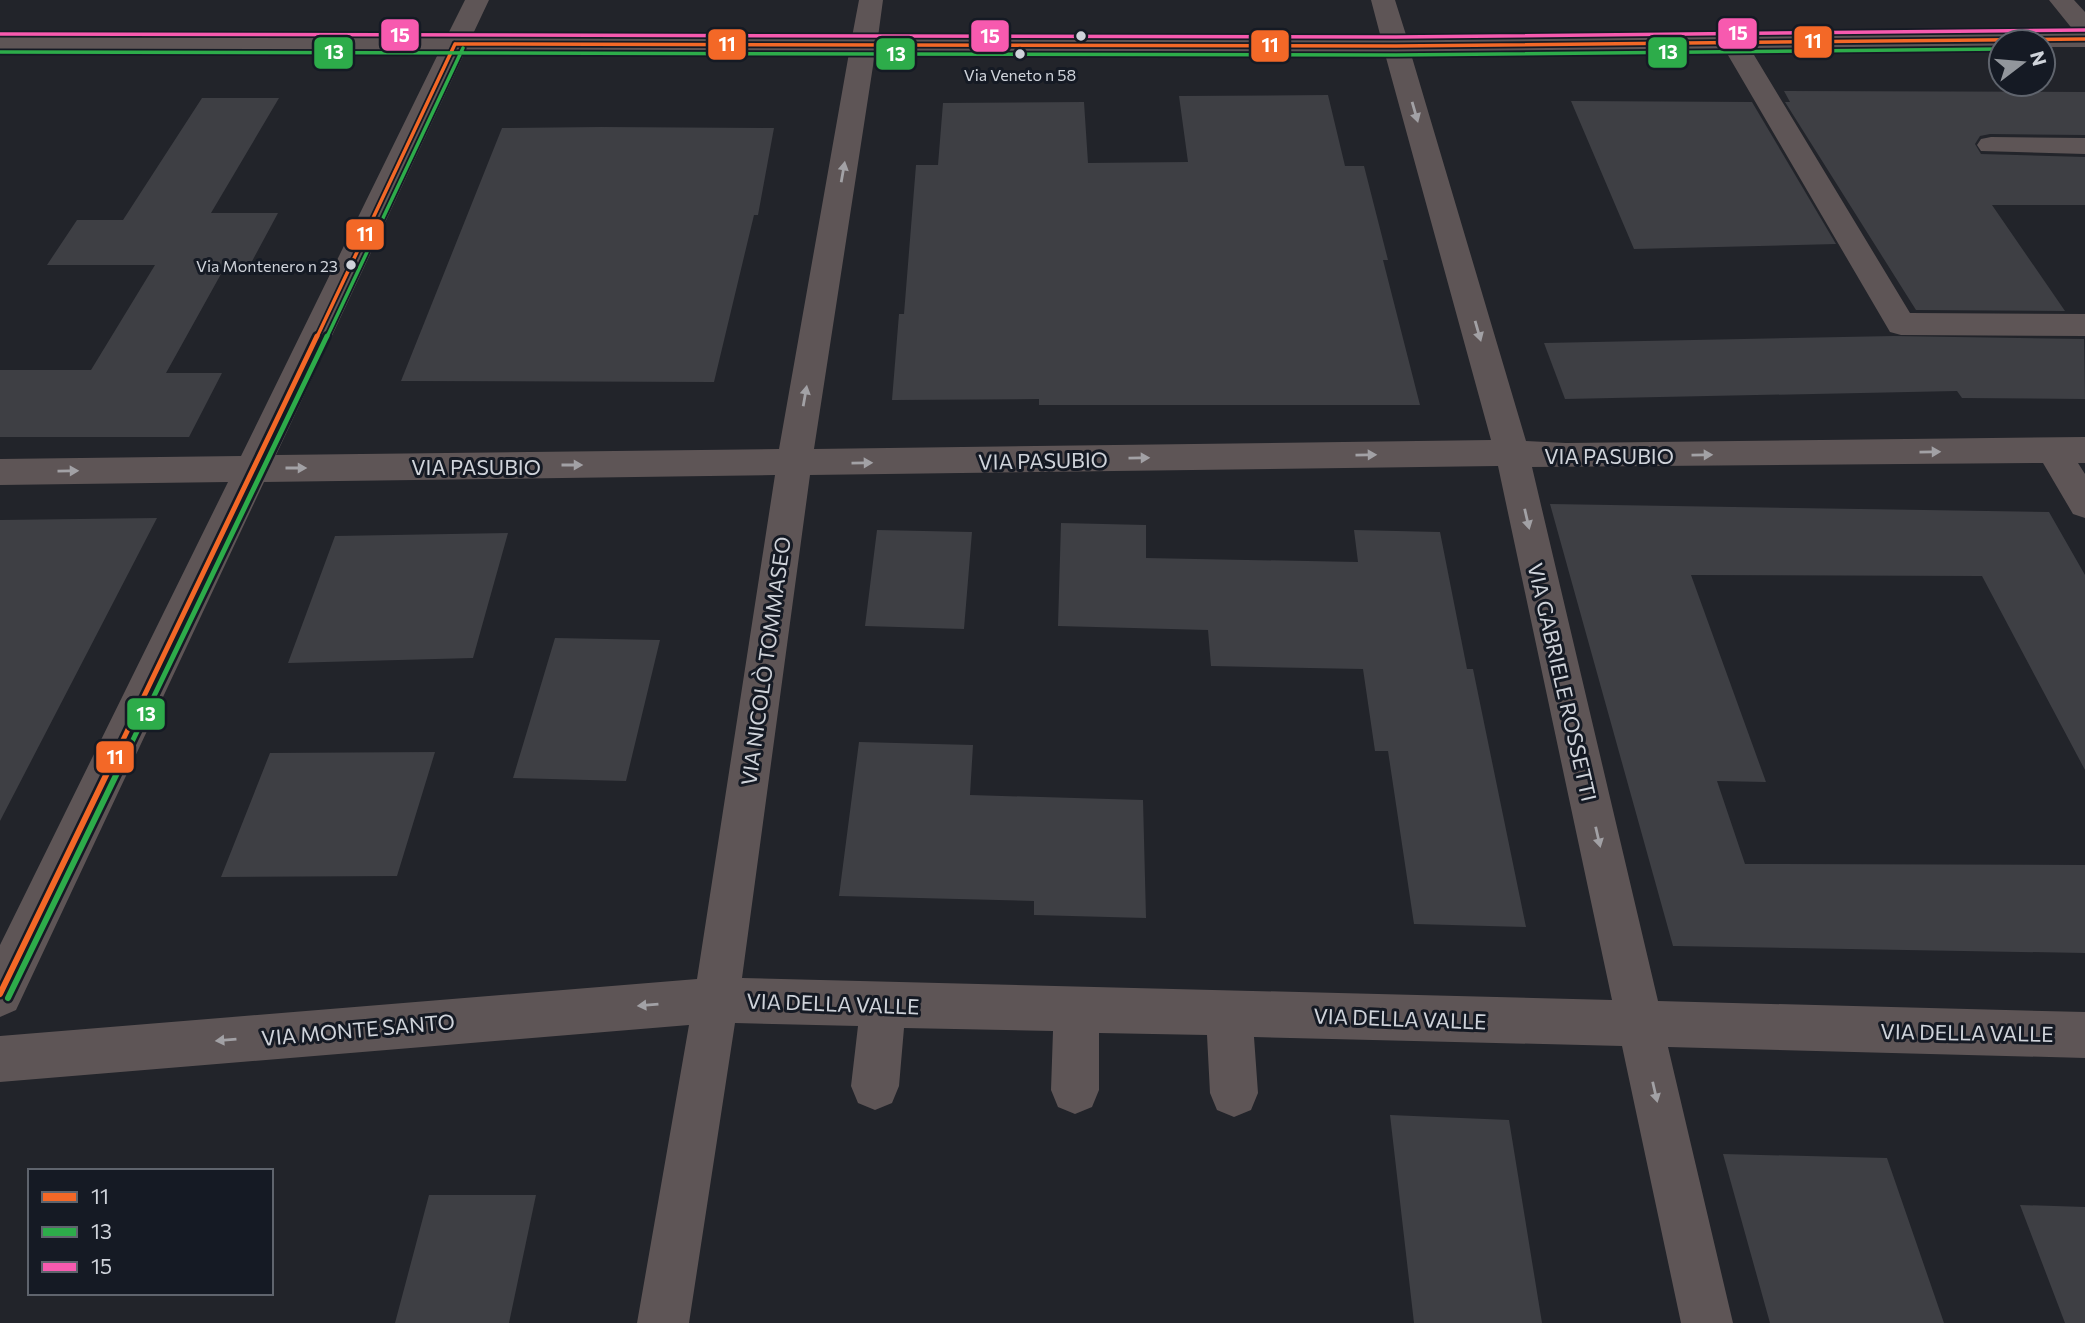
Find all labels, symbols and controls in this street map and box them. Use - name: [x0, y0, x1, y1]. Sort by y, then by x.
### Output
- line badge: 15: [1717, 17, 1758, 50]
- line badge: 15: [380, 18, 420, 52]
- line badge: 15: [970, 19, 1010, 53]
- text: 15: [1728, 21, 1748, 44]
- text: 15: [390, 23, 410, 46]
- text: 15: [980, 24, 1000, 47]
- line badge: 11: [1793, 25, 1833, 59]
- line badge: 11: [707, 28, 747, 61]
- north arrow: [1987, 28, 2057, 98]
- unlabelled marker: [1074, 29, 1088, 43]
- line badge: 11: [1250, 29, 1290, 63]
- text: 11: [1804, 29, 1822, 52]
- text: 11: [718, 32, 736, 55]
- text: 11: [1261, 33, 1279, 56]
- line badge: 13: [313, 36, 354, 70]
- line badge: 13: [1647, 36, 1688, 69]
- line badge: 13: [875, 37, 916, 71]
- text: 13: [324, 40, 344, 63]
- text: 13: [1658, 40, 1678, 63]
- text: 13: [886, 42, 906, 65]
- marker: Via Veneto n 58: [1013, 47, 1027, 61]
- text: N: [2026, 48, 2052, 68]
- place label: Via Veneto n 58: [964, 65, 1076, 84]
- one-way arrow: [1410, 102, 1420, 123]
- one-way arrow: [838, 161, 849, 183]
- line badge: 11: [345, 218, 385, 251]
- text: 11: [356, 222, 374, 245]
- place label: Via Montenero n 23: [196, 256, 338, 275]
- marker: Via Montenero n 23: [344, 258, 358, 272]
- one-way arrow: [1473, 320, 1483, 341]
- one-way arrow: [800, 385, 811, 407]
- street label: VIA PASUBIO: [1544, 443, 1674, 468]
- street label: VIA PASUBIO: [978, 446, 1108, 474]
- one-way arrow: [1919, 446, 1941, 458]
- one-way arrow: [1356, 449, 1378, 461]
- one-way arrow: [1692, 449, 1714, 461]
- one-way arrow: [1128, 452, 1150, 464]
- street label: VIA PASUBIO: [411, 454, 541, 479]
- one-way arrow: [852, 457, 874, 468]
- one-way arrow: [561, 460, 583, 471]
- one-way arrow: [285, 462, 307, 474]
- one-way arrow: [57, 465, 79, 477]
- one-way arrow: [1521, 508, 1532, 530]
- street label: VIA NICOLÒ TOMMASEO: [735, 535, 795, 787]
- street label: VIA GABRIELE ROSSETTI: [1523, 560, 1603, 804]
- line badge: 13: [126, 697, 166, 731]
- text: 13: [136, 702, 156, 725]
- line badge: 11: [95, 740, 135, 774]
- text: 11: [106, 745, 124, 768]
- one-way arrow: [1592, 826, 1603, 848]
- street label: VIA DELLA VALLE: [746, 987, 920, 1019]
- one-way arrow: [636, 1000, 658, 1011]
- street label: VIA DELLA VALLE: [1313, 1002, 1487, 1034]
- street label: VIA MONTE SANTO: [260, 1008, 456, 1050]
- street label: VIA DELLA VALLE: [1880, 1018, 2054, 1046]
- one-way arrow: [214, 1035, 236, 1046]
- one-way arrow: [1649, 1081, 1660, 1103]
- legend: [28, 1169, 273, 1295]
- text: 11: [91, 1183, 109, 1208]
- text: 13: [91, 1218, 112, 1243]
- text: 15: [91, 1253, 112, 1278]

